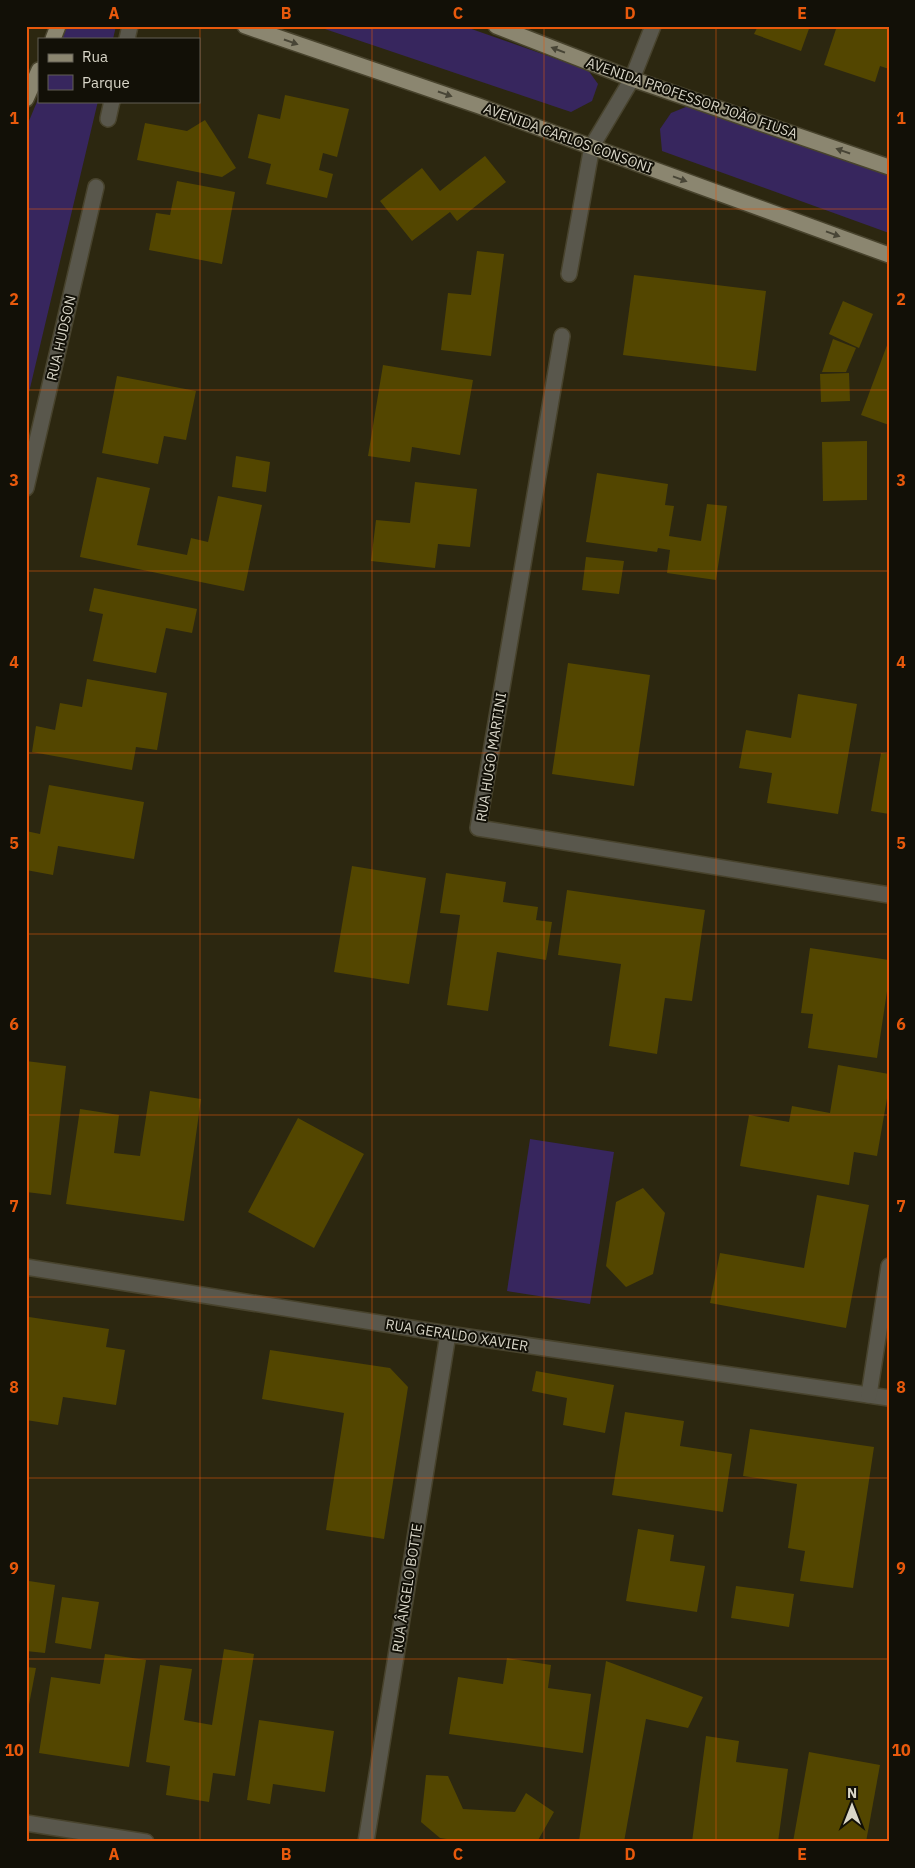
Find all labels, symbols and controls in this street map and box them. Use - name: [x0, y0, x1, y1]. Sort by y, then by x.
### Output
- text: A: [109, 3, 120, 23]
- text: B: [281, 3, 292, 23]
- text: C: [453, 3, 463, 23]
- text: D: [624, 3, 636, 23]
- text: E: [797, 3, 807, 23]
- legend: [38, 38, 200, 102]
- one-way arrow: [284, 38, 299, 46]
- one-way arrow: [550, 46, 565, 53]
- text: Rua: [82, 47, 108, 66]
- street label: AVENIDA PROFESSOR JOÃO FIUSA: [584, 53, 800, 143]
- text: Parque: [82, 73, 130, 92]
- one-way arrow: [438, 90, 453, 98]
- street label: AVENIDA CARLOS CONSONI: [481, 99, 655, 177]
- text: 1: [9, 108, 19, 128]
- text: 1: [896, 108, 906, 128]
- one-way arrow: [835, 147, 850, 154]
- one-way arrow: [673, 175, 688, 183]
- one-way arrow: [826, 230, 841, 238]
- text: 2: [9, 289, 19, 309]
- text: 2: [896, 289, 906, 309]
- street label: RUA HUDSON: [42, 294, 80, 382]
- text: 3: [9, 470, 19, 490]
- text: 3: [896, 470, 906, 490]
- text: 4: [9, 652, 19, 672]
- text: 4: [896, 652, 906, 672]
- street label: RUA HUGO MARTINI: [472, 691, 510, 823]
- text: 5: [9, 833, 19, 853]
- text: 5: [896, 833, 906, 853]
- text: 6: [9, 1014, 19, 1034]
- text: 6: [896, 1014, 906, 1034]
- text: 7: [9, 1196, 19, 1216]
- text: 7: [896, 1196, 906, 1216]
- street label: RUA GERALDO XAVIER: [384, 1315, 530, 1355]
- text: 8: [9, 1377, 19, 1397]
- text: 8: [896, 1377, 906, 1397]
- street label: RUA ÂNGELO BOTTE: [388, 1522, 426, 1654]
- text: 9: [9, 1558, 19, 1578]
- text: 9: [896, 1558, 906, 1578]
- text: 10: [4, 1740, 24, 1760]
- text: 10: [891, 1740, 911, 1760]
- north arrow: [828, 1780, 878, 1830]
- text: N: [847, 1784, 857, 1802]
- text: A: [109, 1844, 120, 1864]
- text: B: [281, 1844, 292, 1864]
- text: C: [453, 1844, 463, 1864]
- text: D: [624, 1844, 636, 1864]
- text: E: [797, 1844, 807, 1864]

